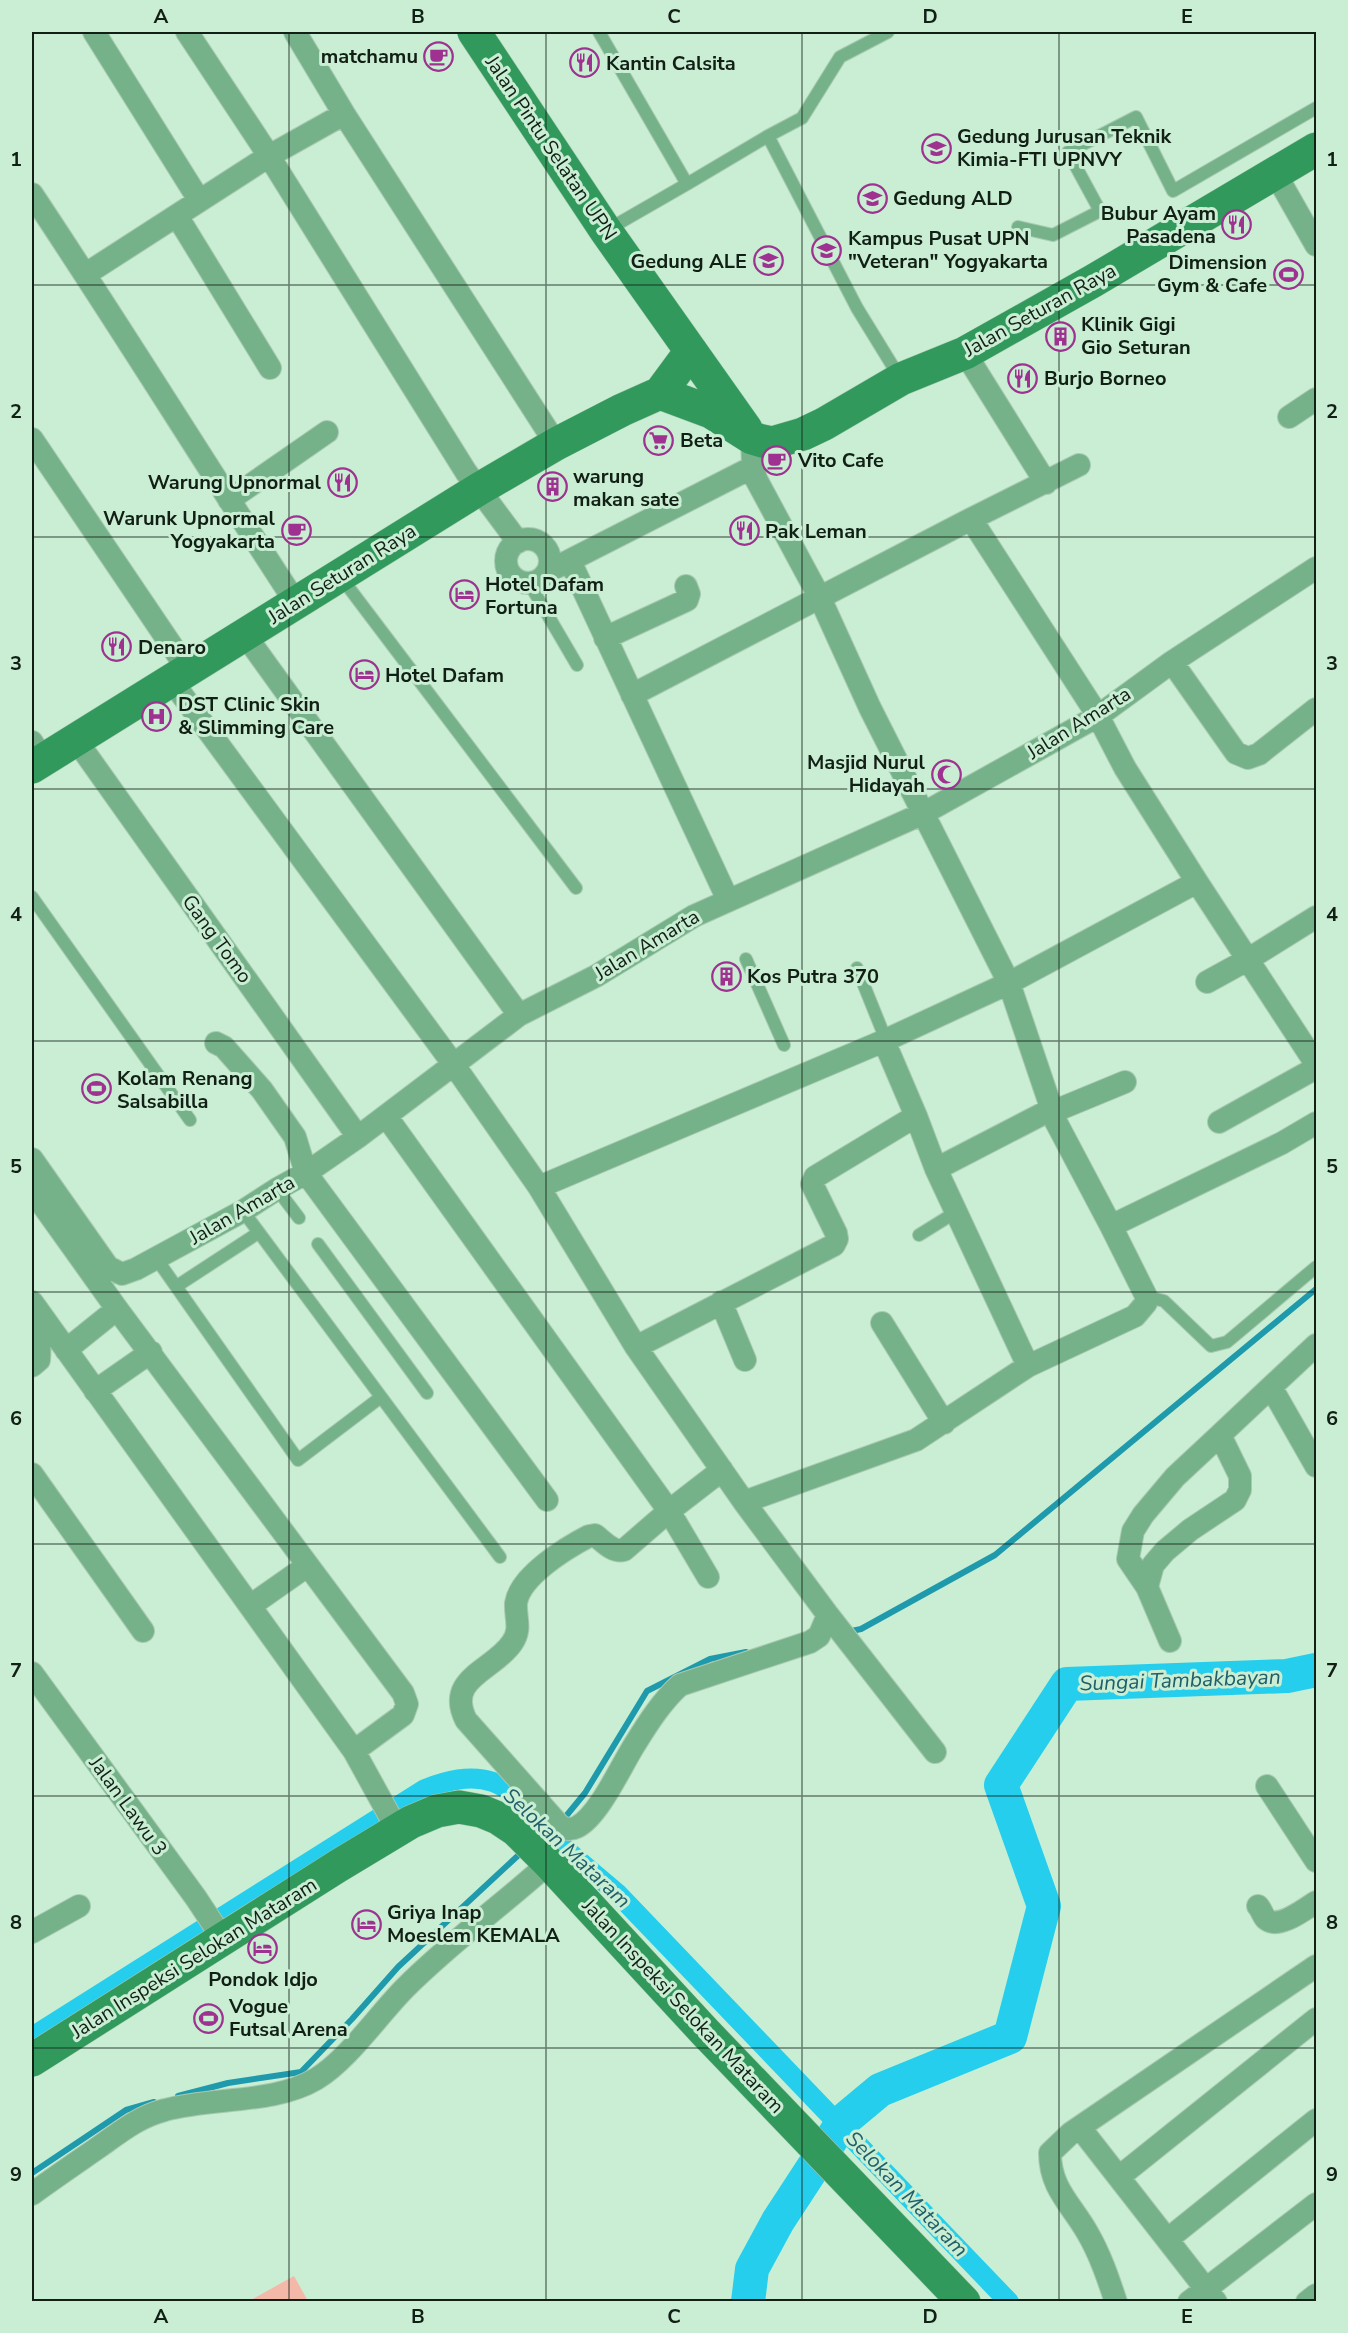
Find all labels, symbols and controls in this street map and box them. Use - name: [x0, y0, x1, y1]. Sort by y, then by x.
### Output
- text: A: [154, 3, 169, 30]
- text: B: [411, 3, 425, 30]
- text: C: [667, 3, 681, 30]
- text: D: [922, 3, 938, 30]
- text: E: [1181, 3, 1193, 30]
- cafe icon: matchamu: [423, 40, 455, 72]
- place label: matchamu: [321, 43, 418, 70]
- restaurant icon: Kantin Calsita: [569, 47, 601, 79]
- street label: Jalan Pintu Selatan UPN: [478, 49, 623, 246]
- place label: Kantin Calsita: [606, 50, 736, 77]
- place label: Gedung Jurusan Teknik Kimia-FTI UPNVY: [957, 123, 1172, 173]
- school or university icon: Gedung Jurusan Teknik Kimia-FTI UPNVY: [920, 132, 952, 164]
- text: 1: [10, 146, 22, 173]
- text: 1: [1326, 146, 1338, 173]
- school or university icon: Gedung ALD: [856, 182, 888, 214]
- place label: Gedung ALD: [893, 185, 1013, 212]
- place label: Bubur Ayam Pasadena: [1101, 200, 1216, 250]
- restaurant icon: Bubur Ayam Pasadena: [1221, 208, 1253, 240]
- place label: Kampus Pusat UPN "Veteran" Yogyakarta: [848, 225, 1048, 275]
- school or university icon: Kampus Pusat UPN "Veteran" Yogyakarta: [811, 234, 843, 266]
- school or university icon: Gedung ALE: [752, 245, 784, 277]
- place label: Gedung ALE: [631, 248, 747, 275]
- place label: Dimension Gym & Cafe: [1157, 249, 1267, 299]
- street label: Jalan Seturan Raya: [958, 257, 1121, 363]
- sports icon: Dimension Gym & Cafe: [1272, 258, 1304, 290]
- place label: Klinik Gigi Gio Seturan: [1081, 311, 1191, 361]
- building icon: Klinik Gigi Gio Seturan: [1044, 320, 1076, 352]
- restaurant icon: Burjo Borneo: [1007, 362, 1039, 394]
- place label: Burjo Borneo: [1044, 365, 1166, 392]
- text: 2: [10, 398, 22, 425]
- text: 2: [1326, 398, 1338, 425]
- supermarket icon: Beta: [643, 424, 675, 456]
- place label: Beta: [680, 427, 723, 454]
- cafe icon: Vito Cafe: [761, 444, 793, 476]
- place label: Vito Cafe: [797, 447, 884, 474]
- place label: warung makan sate: [573, 463, 679, 513]
- restaurant icon: Warung Upnormal: [326, 466, 358, 498]
- place label: Warung Upnormal: [148, 469, 322, 496]
- building icon: warung makan sate: [536, 471, 568, 503]
- place label: Warunk Upnormal Yogyakarta: [103, 505, 276, 555]
- cafe icon: Warunk Upnormal Yogyakarta: [280, 514, 312, 546]
- restaurant icon: Pak Leman: [728, 515, 760, 547]
- street label: Jalan Seturan Raya: [262, 518, 421, 631]
- place label: Pak Leman: [765, 518, 867, 545]
- place label: Hotel Dafam Fortuna: [485, 571, 604, 621]
- hotel icon: Hotel Dafam Fortuna: [448, 579, 480, 611]
- restaurant icon: Denaro: [101, 631, 133, 663]
- place label: Denaro: [138, 634, 206, 661]
- text: 3: [10, 650, 22, 677]
- text: 3: [1326, 650, 1338, 677]
- hotel icon: Hotel Dafam: [348, 659, 380, 691]
- place label: Hotel Dafam: [385, 662, 504, 689]
- street label: Jalan Amarta: [1021, 680, 1136, 766]
- place label: DST Clinic Skin & Slimming Care: [178, 691, 334, 741]
- hospital icon: DST Clinic Skin & Slimming Care: [141, 700, 173, 732]
- place label: Masjid Nurul Hidayah: [807, 749, 926, 799]
- mosque icon: Masjid Nurul Hidayah: [930, 758, 962, 790]
- street label: Gang Tomo: [176, 889, 258, 989]
- text: 4: [10, 901, 22, 928]
- text: 4: [1326, 901, 1338, 928]
- street label: Jalan Amarta: [589, 903, 704, 987]
- building icon: Kos Putra 370: [710, 960, 742, 992]
- place label: Kos Putra 370: [747, 963, 879, 990]
- place label: Kolam Renang Salsabilla: [117, 1065, 253, 1115]
- sports icon: Kolam Renang Salsabilla: [80, 1073, 112, 1105]
- text: 5: [10, 1153, 22, 1180]
- text: 5: [1326, 1153, 1338, 1180]
- street label: Jalan Amarta: [183, 1169, 300, 1252]
- text: 6: [10, 1405, 22, 1432]
- text: 6: [1326, 1405, 1338, 1432]
- text: 7: [10, 1657, 22, 1684]
- text: 7: [1326, 1657, 1338, 1684]
- water label: Sungai Tambakbayan: [1079, 1662, 1281, 1698]
- street label: Jalan Lawu 3: [82, 1750, 173, 1861]
- water label: Selokan Mataram: [497, 1782, 637, 1914]
- street label: Jalan Inspeksi Selokan Mataram: [65, 1871, 322, 2045]
- street label: Jalan Inspeksi Selokan Mataram: [575, 1892, 790, 2119]
- place label: Griya Inap Moeslem KEMALA: [387, 1899, 560, 1949]
- hotel icon: Griya Inap Moeslem KEMALA: [350, 1908, 382, 1940]
- text: 8: [10, 1909, 22, 1936]
- text: 8: [1326, 1909, 1338, 1936]
- hotel icon: Pondok Idjo: [247, 1933, 279, 1965]
- place label: Pondok Idjo: [208, 1966, 318, 1993]
- place label: Vogue Futsal Arena: [228, 1993, 348, 2043]
- sports icon: Vogue Futsal Arena: [192, 2002, 224, 2034]
- water label: Selokan Mataram: [840, 2125, 974, 2263]
- text: 9: [10, 2161, 22, 2188]
- text: 9: [1326, 2161, 1338, 2188]
- text: A: [154, 2303, 169, 2330]
- text: B: [411, 2303, 425, 2330]
- text: C: [667, 2303, 681, 2330]
- text: D: [922, 2303, 938, 2330]
- text: E: [1181, 2303, 1193, 2330]

